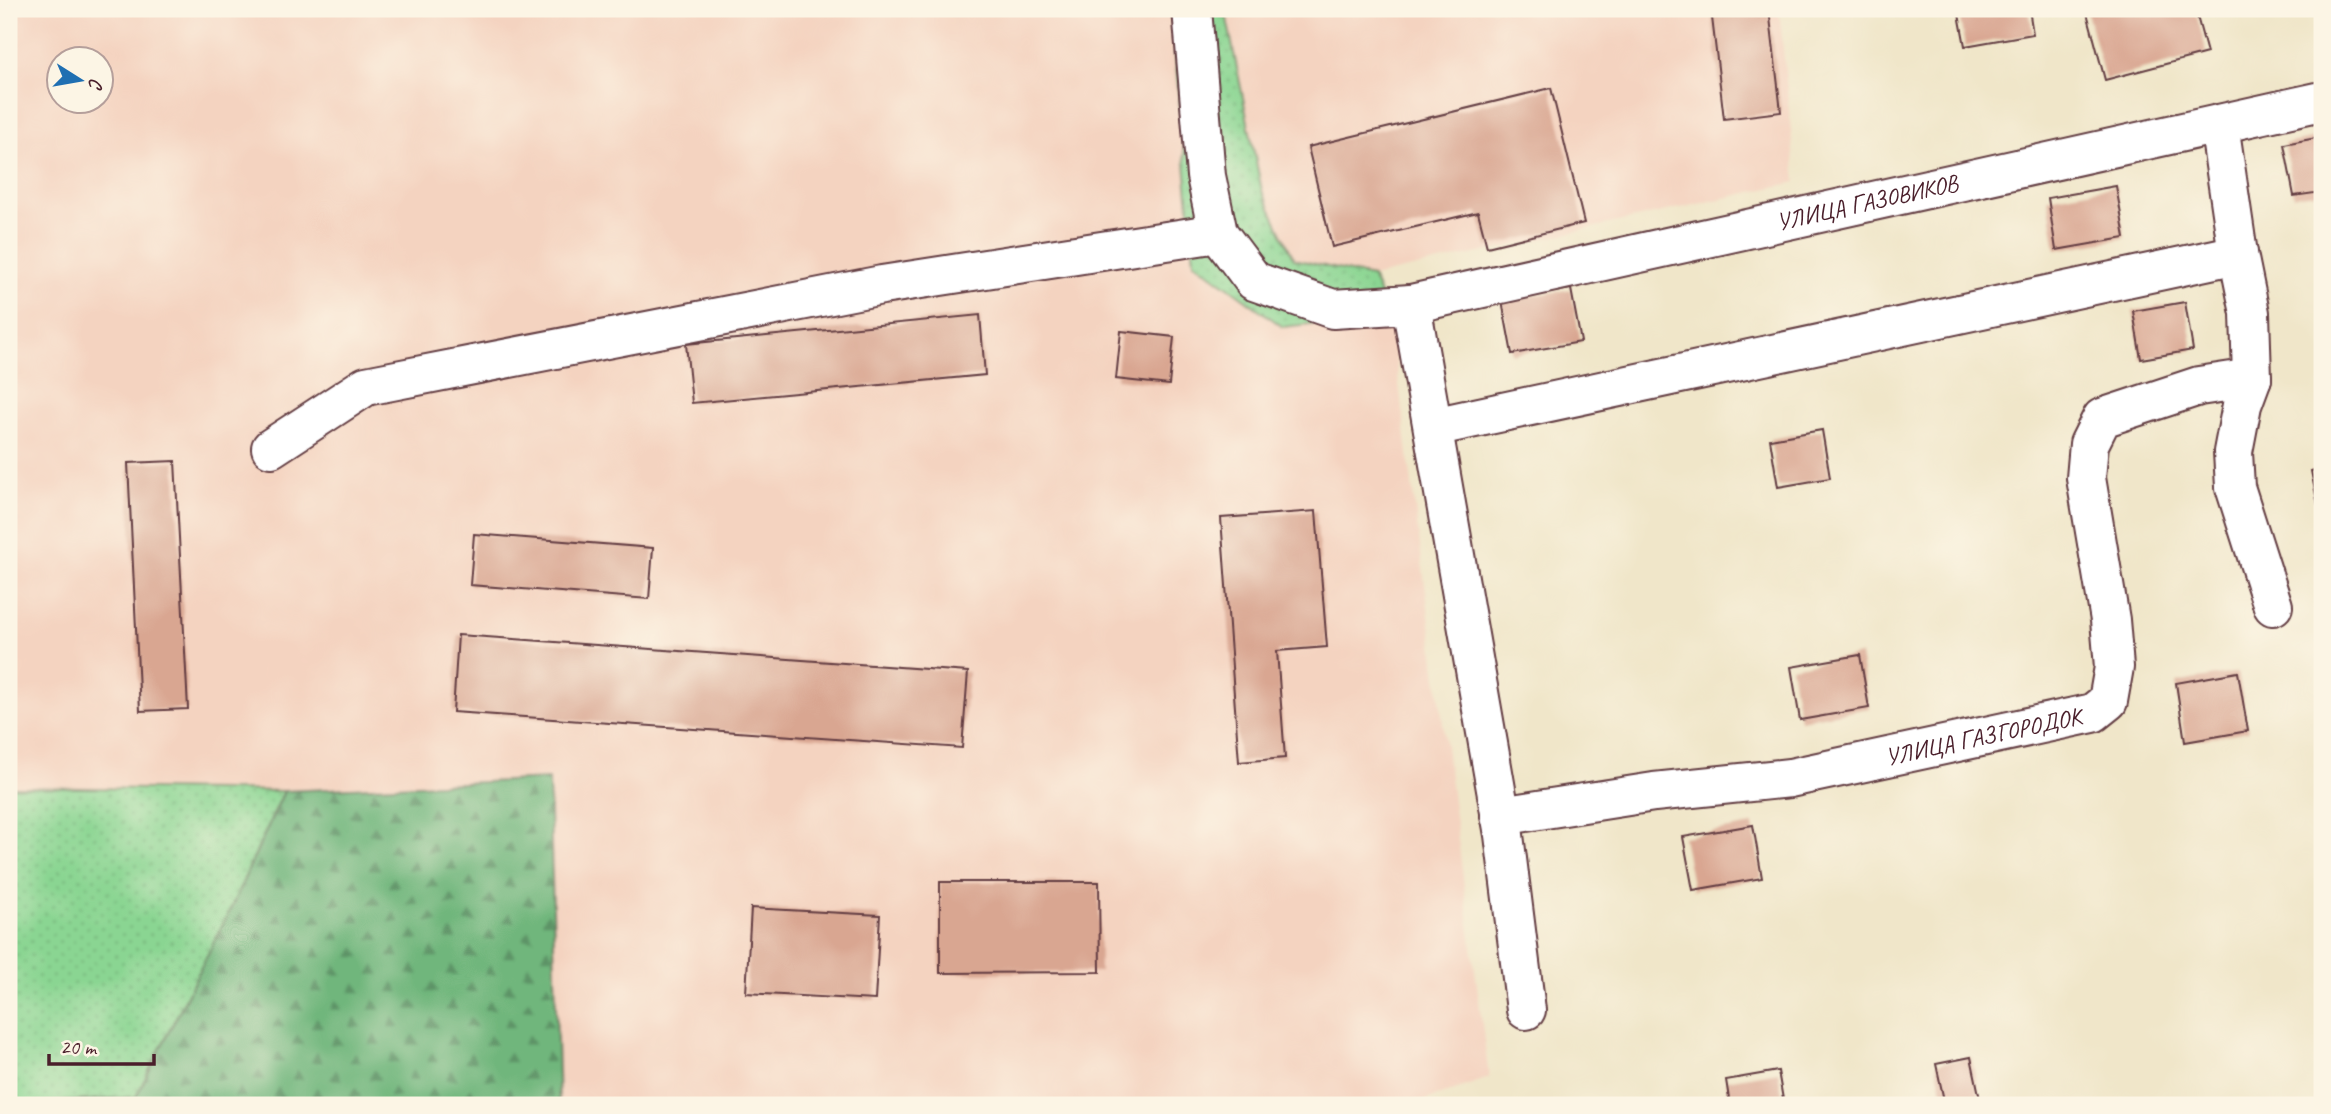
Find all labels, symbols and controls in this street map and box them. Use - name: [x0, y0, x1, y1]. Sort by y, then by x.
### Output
- north arrow: [46, 46, 116, 116]
- text: С: [83, 76, 108, 93]
- street label: УЛИЦА ГАЗОВИКОВ: [1774, 167, 1962, 237]
- street label: УЛИЦА ГАЗГОРОДОК: [1883, 700, 2088, 772]
- scale bar: [49, 1023, 154, 1067]
- text: 20 m: [60, 1034, 98, 1060]

